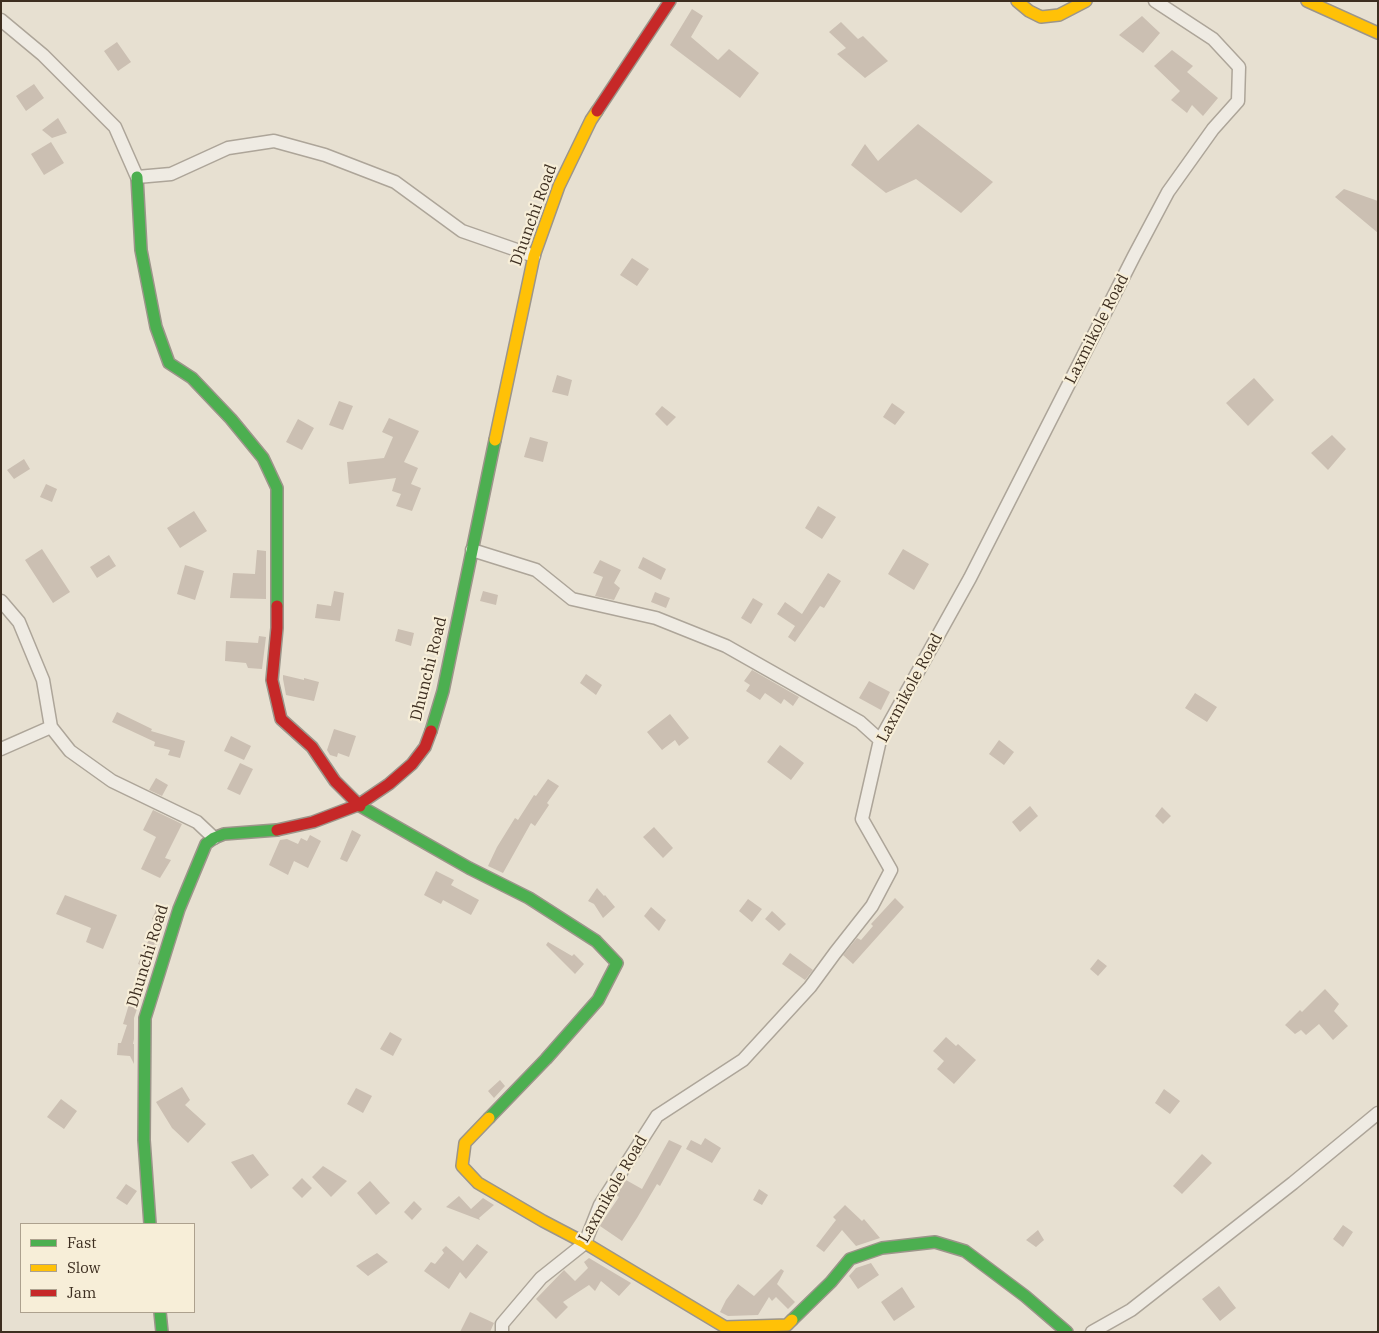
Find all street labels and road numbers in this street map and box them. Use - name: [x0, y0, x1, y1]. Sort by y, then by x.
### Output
- street label: Dhunchi Road: [507, 162, 561, 268]
- street label: Laxmikole Road: [1061, 271, 1133, 387]
- street label: Dhunchi Road: [407, 615, 451, 723]
- street label: Laxmikole Road: [873, 630, 947, 746]
- street label: Dhunchi Road: [123, 902, 173, 1010]
- street label: Laxmikole Road: [574, 1132, 652, 1246]

